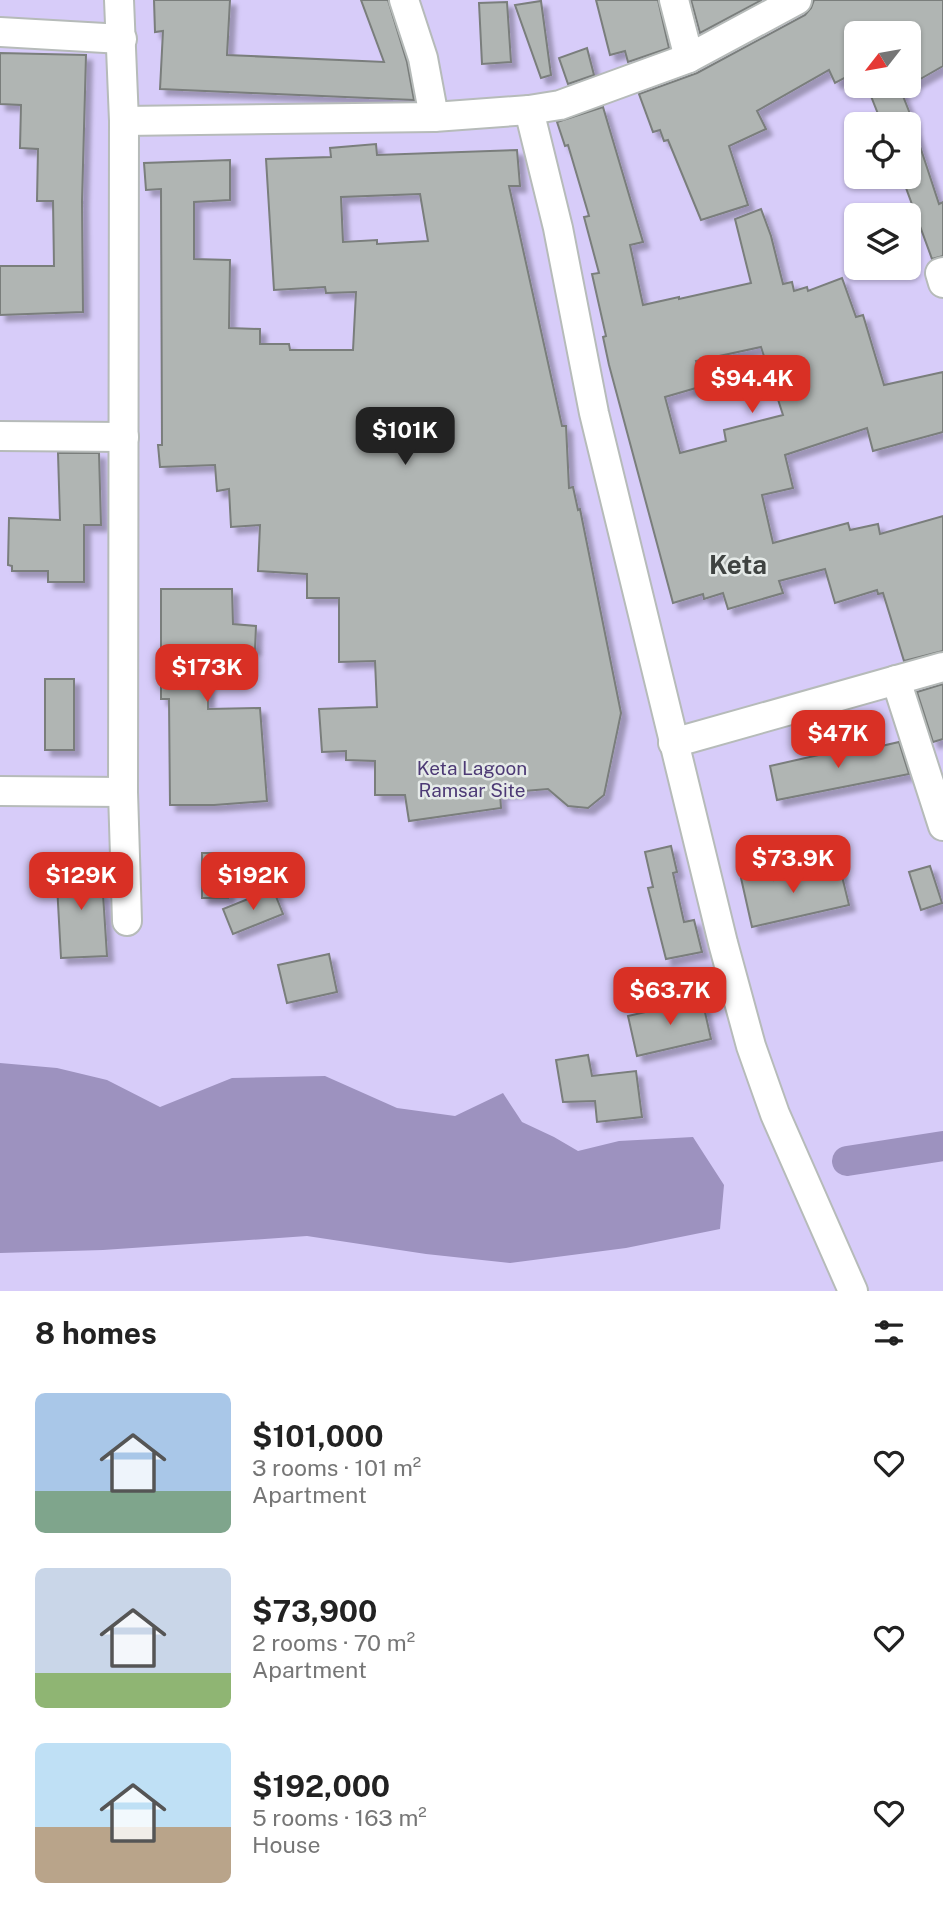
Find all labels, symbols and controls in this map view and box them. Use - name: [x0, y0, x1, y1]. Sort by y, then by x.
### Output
- north arrow: [844, 21, 920, 98]
- map controls: [844, 21, 921, 280]
- button: locate: [844, 112, 921, 189]
- button: layers: [844, 203, 921, 280]
- pin: $94.4K: [695, 356, 809, 415]
- text: $94.4K: [710, 364, 794, 391]
- pin: $101K: [356, 407, 454, 467]
- text: $101K: [372, 416, 438, 443]
- district label: Keta: [709, 549, 767, 580]
- pin: $173K: [158, 644, 256, 704]
- text: $173K: [171, 653, 243, 680]
- pin: $47K: [797, 710, 879, 770]
- text: $47K: [807, 719, 869, 746]
- park label: Keta Lagoon Ramsar Site: [417, 757, 527, 801]
- pin: $73.9K: [736, 836, 850, 895]
- text: $73.9K: [752, 844, 834, 871]
- pin: $129K: [32, 852, 130, 912]
- pin: $192K: [204, 852, 302, 912]
- text: $129K: [45, 861, 117, 888]
- text: $192K: [217, 861, 289, 888]
- pin: $63.7K: [613, 968, 727, 1027]
- text: $63.7K: [629, 976, 711, 1003]
- icon: filters: [870, 1314, 908, 1352]
- text: 8 homes: [35, 1315, 157, 1351]
- text: $101,000: [252, 1418, 384, 1454]
- icon: home: [91, 1421, 175, 1505]
- icon: heart: [870, 1444, 908, 1482]
- text: 3 rooms · 101 m²: [252, 1454, 421, 1481]
- text: Apartment: [252, 1481, 367, 1508]
- text: $73,900: [252, 1593, 377, 1629]
- icon: home: [91, 1596, 175, 1680]
- icon: heart: [870, 1619, 908, 1657]
- text: 2 rooms · 70 m²: [252, 1629, 415, 1656]
- text: Apartment: [252, 1656, 367, 1683]
- text: $192,000: [252, 1768, 390, 1804]
- icon: home: [91, 1771, 175, 1855]
- icon: heart: [870, 1794, 908, 1832]
- text: 5 rooms · 163 m²: [252, 1804, 427, 1831]
- text: House: [252, 1831, 320, 1858]

